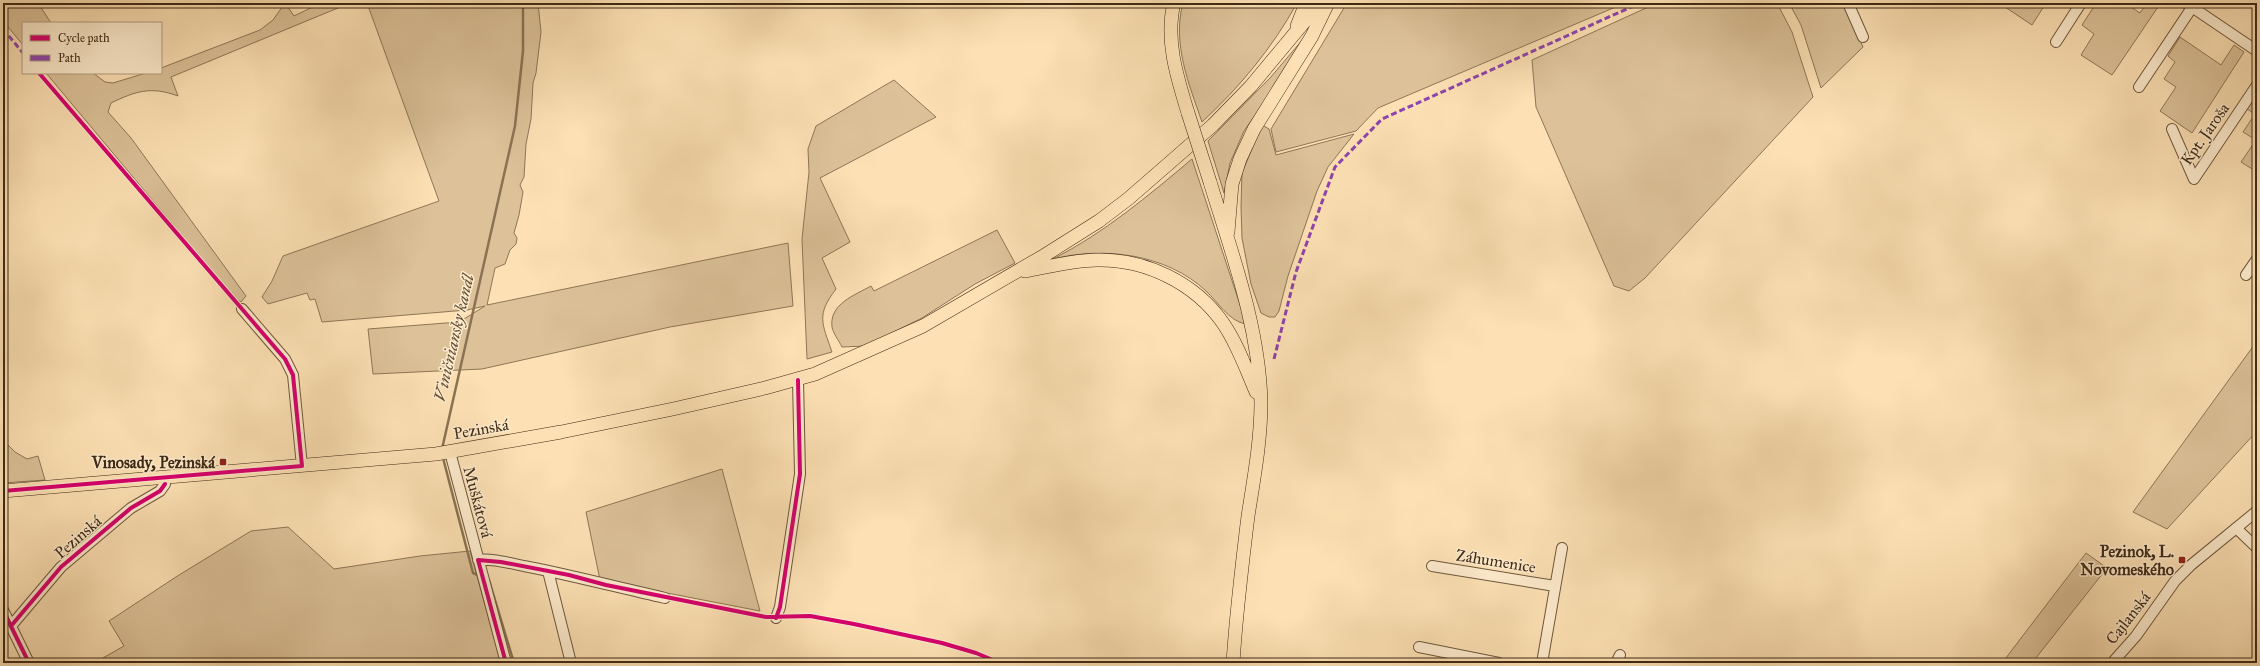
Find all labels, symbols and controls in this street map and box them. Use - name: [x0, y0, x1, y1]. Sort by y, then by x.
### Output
- legend: [22, 22, 162, 74]
- text: Cycle path: [58, 31, 110, 45]
- text: Path: [58, 51, 81, 65]
- street label: Kpt. Jaroša: [2177, 99, 2234, 169]
- water label: Viničniansky kanál: [429, 271, 479, 404]
- street label: Pezinská: [452, 415, 510, 443]
- place label: Vinosady, Pezinská: [91, 453, 216, 473]
- marker: Vinosady, Pezinská: [218, 457, 228, 467]
- street label: Muškátová: [459, 464, 497, 540]
- street label: Pezinská: [51, 511, 105, 562]
- place label: Pezinok, L. Novomeského: [2080, 542, 2174, 579]
- street label: Záhumenice: [1455, 545, 1538, 577]
- marker: Pezinok, L. Novomeského: [2177, 555, 2187, 565]
- street label: Cajlanská: [2102, 588, 2154, 648]

